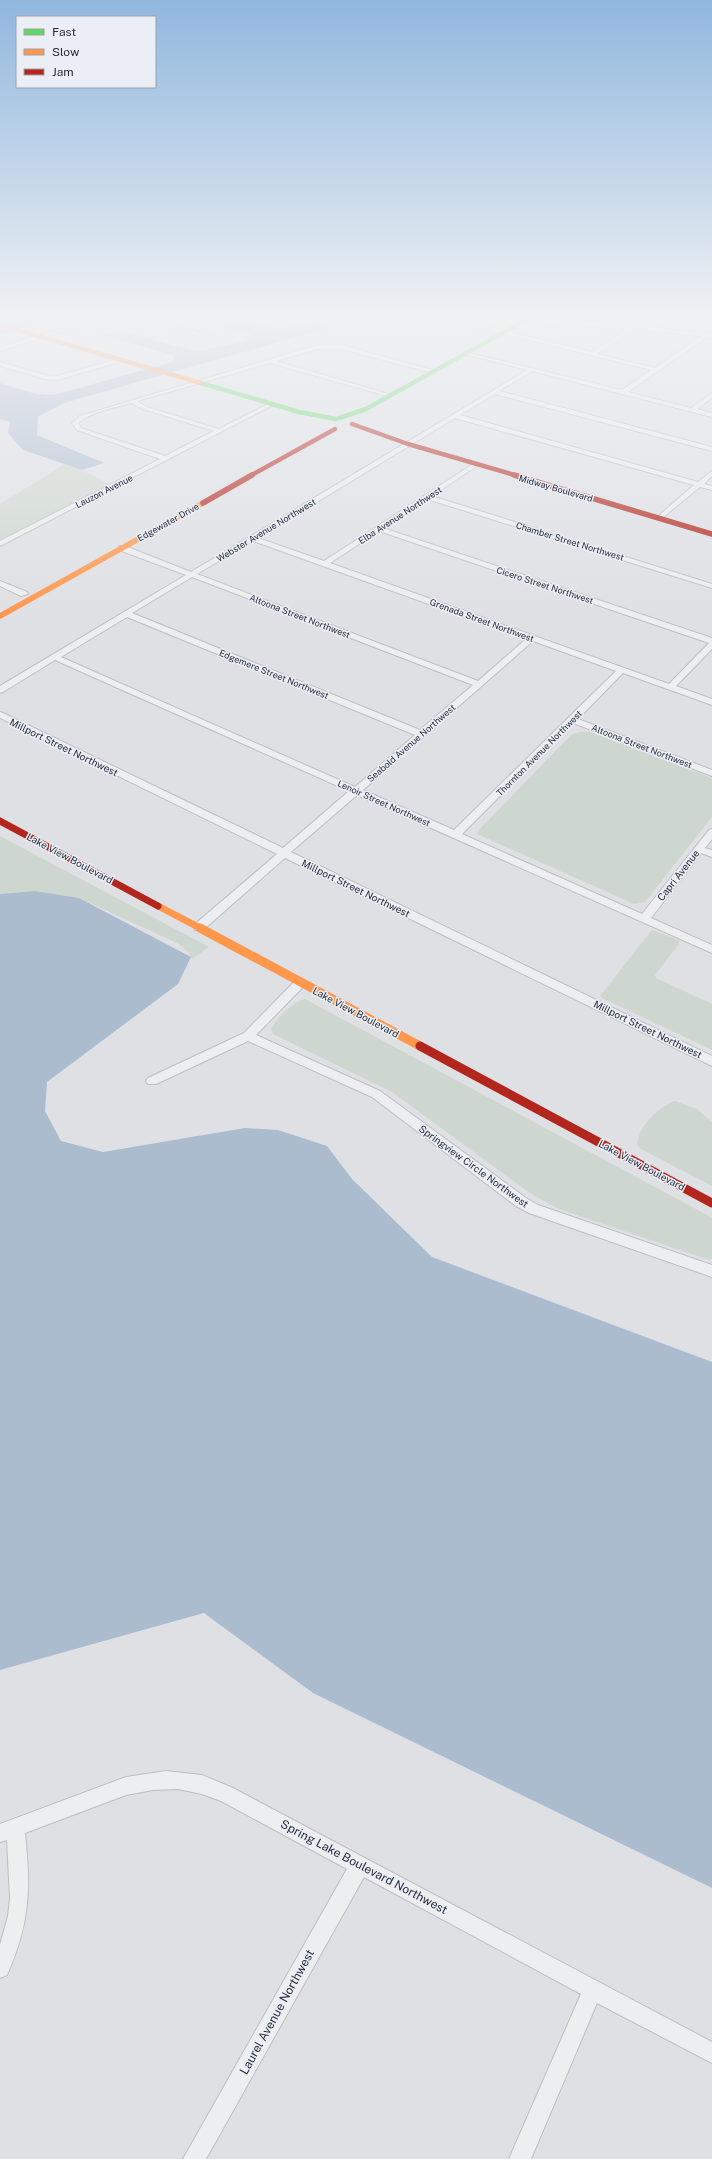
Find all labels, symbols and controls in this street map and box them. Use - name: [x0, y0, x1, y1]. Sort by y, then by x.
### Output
- legend: [16, 16, 156, 88]
- text: Fast: [52, 25, 77, 39]
- text: Slow: [52, 45, 80, 59]
- text: Jam: [52, 65, 74, 79]
- street label: Lauzon Avenue: [73, 472, 135, 510]
- street label: Midway Boulevard: [518, 472, 594, 504]
- street label: Elba Avenue Northwest: [356, 484, 444, 546]
- street label: Webster Avenue Northwest: [214, 496, 318, 564]
- street label: Edgewater Drive: [135, 501, 201, 543]
- street label: Chamber Street Northwest: [515, 519, 626, 563]
- street label: Cicero Street Northwest: [495, 564, 595, 606]
- street label: Altoona Street Northwest: [248, 592, 352, 640]
- street label: Grenada Street Northwest: [428, 596, 536, 644]
- street label: Edgemere Street Northwest: [218, 647, 331, 701]
- street label: Seabold Avenue Northwest: [365, 701, 458, 784]
- street label: Thornton Avenue Northwest: [494, 707, 585, 798]
- street label: Millport Street Northwest: [8, 715, 120, 779]
- street label: Altoona Street Northwest: [590, 722, 694, 770]
- street label: Lenoir Street Northwest: [336, 778, 433, 829]
- street label: Lake View Boulevard: [25, 830, 115, 886]
- street label: Capri Avenue: [654, 847, 702, 903]
- street label: Millport Street Northwest: [300, 856, 412, 920]
- street label: Lake View Boulevard: [311, 984, 401, 1040]
- street label: Millport Street Northwest: [592, 997, 704, 1061]
- street label: Springview Circle Northwest: [417, 1122, 531, 1210]
- street label: Lake View Boulevard: [597, 1137, 687, 1193]
- street label: Spring Lake Boulevard Northwest: [278, 1817, 450, 1917]
- street label: Laurel Avenue Northwest: [237, 1947, 317, 2077]

